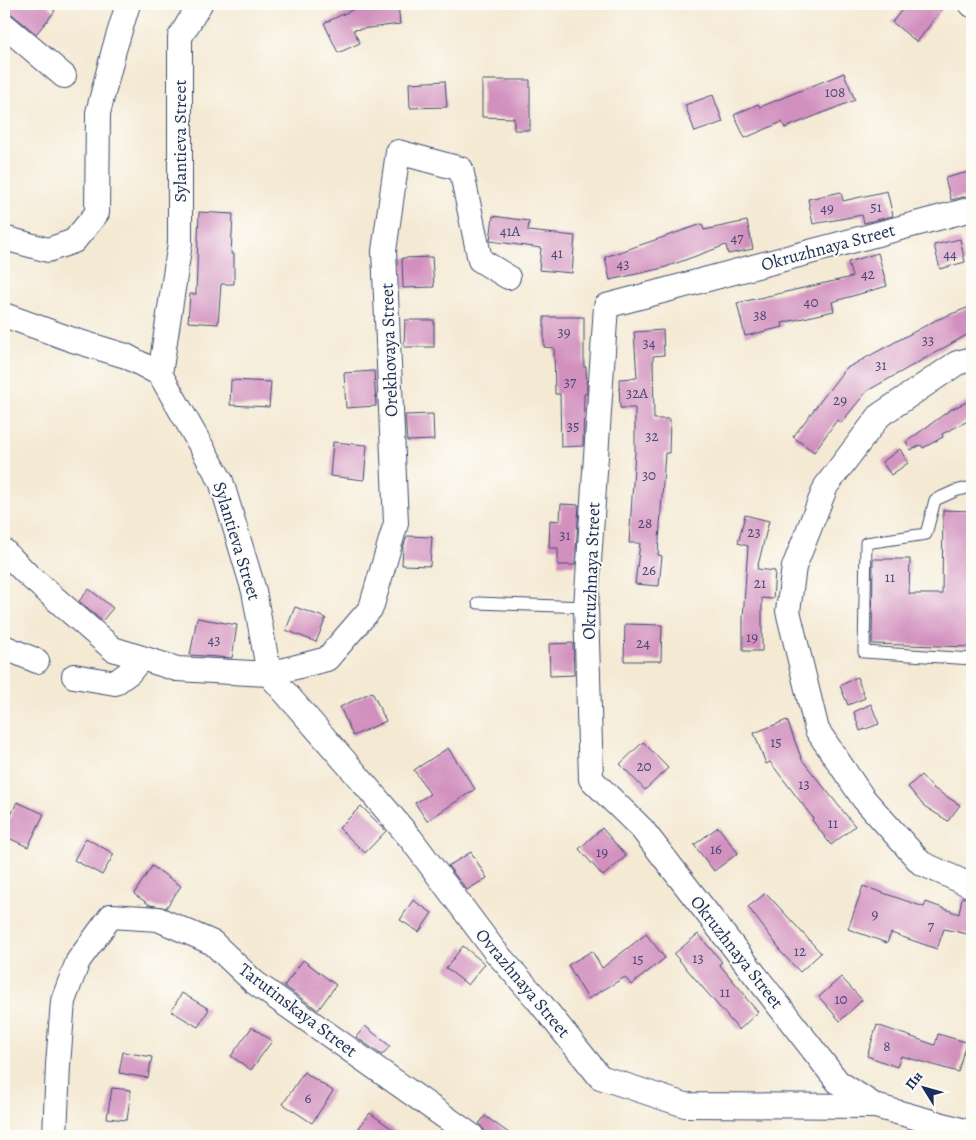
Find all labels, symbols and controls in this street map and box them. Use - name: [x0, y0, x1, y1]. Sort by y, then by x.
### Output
- street label: Sylantieva Street: [168, 80, 192, 202]
- house number: 108: [825, 82, 845, 102]
- house number: 51: [870, 197, 882, 217]
- house number: 49: [820, 198, 834, 218]
- street label: Okruzhnaya Street: [758, 218, 898, 276]
- house number: 41А: [500, 221, 521, 241]
- house number: 47: [730, 228, 744, 248]
- house number: 41: [551, 243, 563, 263]
- house number: 44: [943, 244, 957, 264]
- house number: 43: [616, 254, 630, 274]
- house number: 42: [861, 264, 875, 284]
- street label: Orekhovaya Street: [375, 282, 403, 417]
- house number: 40: [804, 292, 818, 312]
- house number: 38: [753, 305, 767, 325]
- house number: 39: [557, 322, 571, 342]
- house number: 33: [922, 330, 934, 350]
- house number: 34: [642, 333, 656, 353]
- house number: 31: [875, 355, 887, 375]
- house number: 37: [564, 372, 577, 392]
- house number: 32А: [626, 383, 648, 403]
- house number: 29: [833, 390, 847, 410]
- house number: 35: [567, 416, 579, 436]
- house number: 32: [645, 426, 659, 446]
- house number: 30: [642, 465, 656, 485]
- street label: Sylantieva Street: [208, 479, 266, 603]
- street label: Okruzhnaya Street: [577, 502, 605, 640]
- house number: 28: [638, 513, 652, 533]
- house number: 23: [747, 522, 761, 542]
- house number: 31: [559, 525, 571, 545]
- house number: 26: [642, 560, 656, 580]
- house number: 11: [885, 567, 895, 587]
- house number: 21: [754, 573, 766, 593]
- house number: 19: [746, 627, 758, 647]
- house number: 43: [207, 630, 221, 650]
- house number: 24: [636, 633, 650, 653]
- house number: 15: [770, 732, 782, 752]
- house number: 20: [636, 756, 652, 776]
- house number: 13: [798, 774, 810, 794]
- house number: 11: [828, 813, 838, 833]
- house number: 16: [710, 839, 722, 859]
- house number: 19: [596, 842, 608, 862]
- street label: Okruzhnaya Street: [685, 890, 789, 1014]
- house number: 9: [872, 904, 879, 924]
- house number: 7: [928, 916, 935, 936]
- street label: Ovrazhnaya Street: [470, 923, 576, 1043]
- house number: 12: [794, 941, 806, 961]
- house number: 13: [692, 948, 704, 968]
- house number: 15: [632, 949, 644, 969]
- street label: Tarutinskaya Street: [234, 957, 362, 1063]
- house number: 11: [720, 982, 730, 1002]
- house number: 10: [834, 989, 848, 1009]
- house number: 8: [883, 1036, 891, 1056]
- north arrow: [898, 1062, 948, 1112]
- text: Пн: [901, 1067, 927, 1094]
- house number: 6: [305, 1088, 312, 1108]

